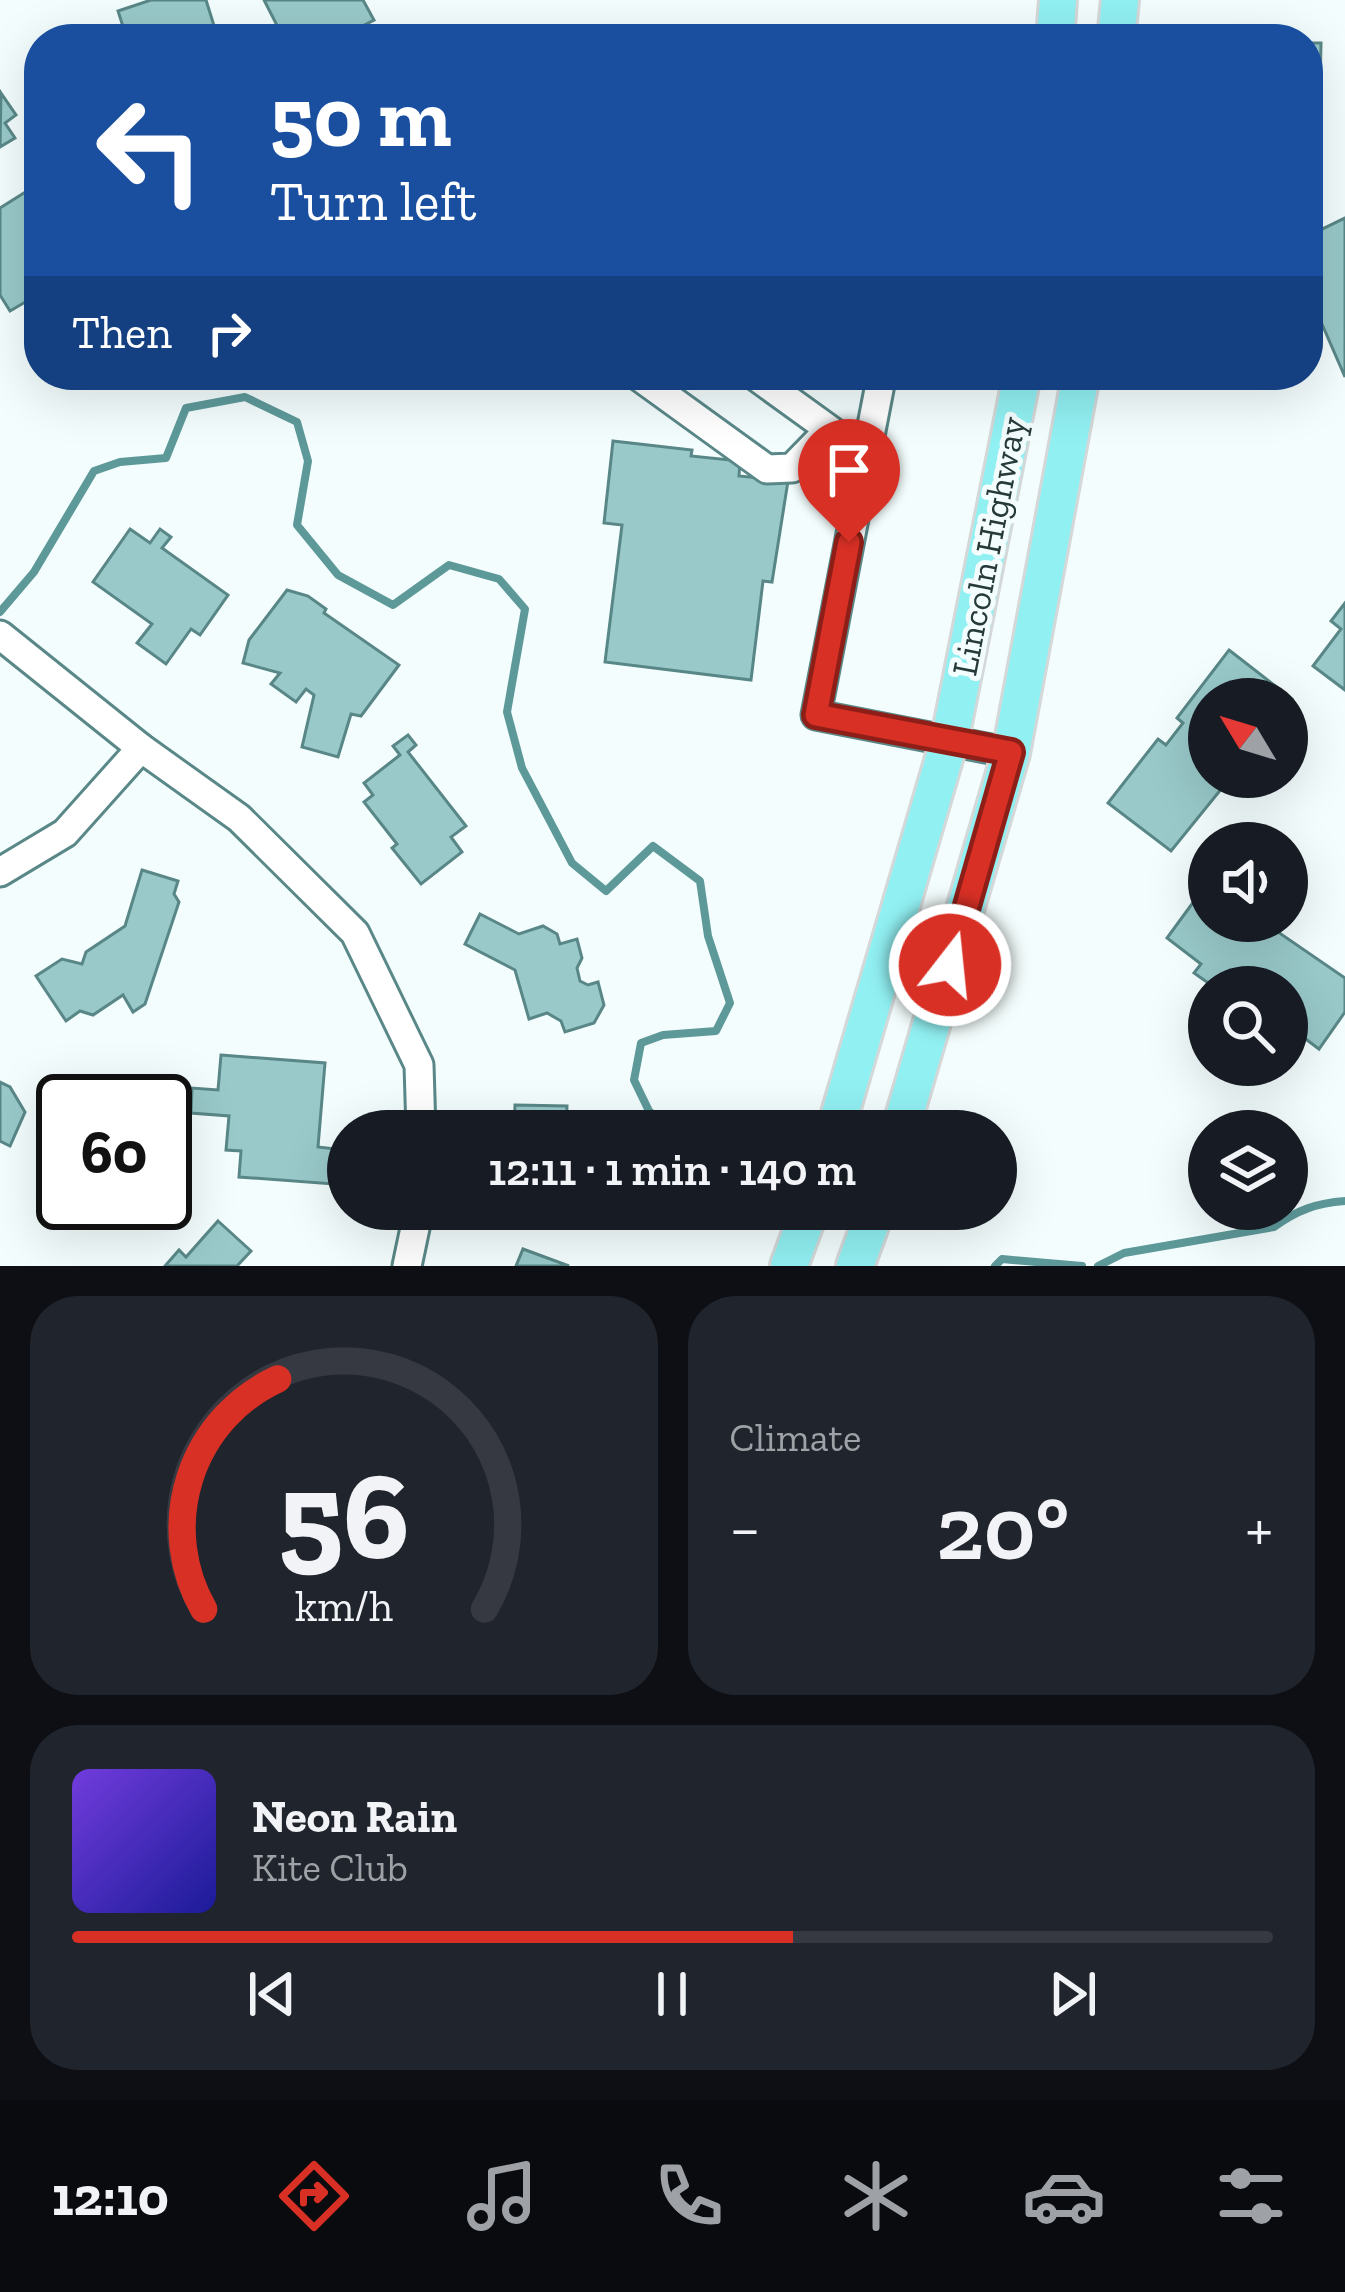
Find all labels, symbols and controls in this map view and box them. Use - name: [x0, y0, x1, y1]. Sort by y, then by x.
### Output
- text: 50 m: [270, 67, 452, 168]
- icon: left: [72, 72, 228, 228]
- text: Turn left: [270, 169, 477, 234]
- icon: right: [196, 300, 262, 366]
- text: Then: [72, 306, 172, 360]
- street label: Lincoln Highway: [942, 412, 1035, 679]
- pin: [798, 419, 900, 542]
- icon: arrive: [816, 437, 882, 503]
- north arrow: [1188, 678, 1308, 798]
- map controls: [1188, 678, 1308, 1230]
- button: sound: [1188, 822, 1308, 942]
- position arrow: [887, 902, 1013, 1028]
- button: search: [1188, 966, 1308, 1086]
- speed limit sign: 60: [36, 1074, 192, 1230]
- button: layers: [1188, 1110, 1308, 1230]
- text: 12:11 · 1 min · 140 m: [488, 1143, 856, 1197]
- text: Climate: [730, 1414, 861, 1461]
- text: 56: [278, 1440, 410, 1590]
- text: 20°: [936, 1474, 1069, 1582]
- text: −: [730, 1489, 760, 1568]
- text: +: [1245, 1489, 1273, 1568]
- text: km/h: [295, 1580, 393, 1631]
- text: Neon Rain: [252, 1790, 457, 1844]
- text: Kite Club: [252, 1844, 408, 1891]
- icon: previous: [239, 1961, 305, 2027]
- icon: pause: [639, 1961, 705, 2027]
- icon: next: [1040, 1961, 1106, 2027]
- icon: directions: [272, 2154, 356, 2238]
- icon: music: [460, 2154, 544, 2238]
- icon: phone: [647, 2154, 731, 2238]
- icon: climate: [834, 2154, 918, 2238]
- icon: car: [1022, 2154, 1106, 2238]
- icon: filters: [1209, 2154, 1293, 2238]
- text: 12:10: [52, 2164, 169, 2229]

